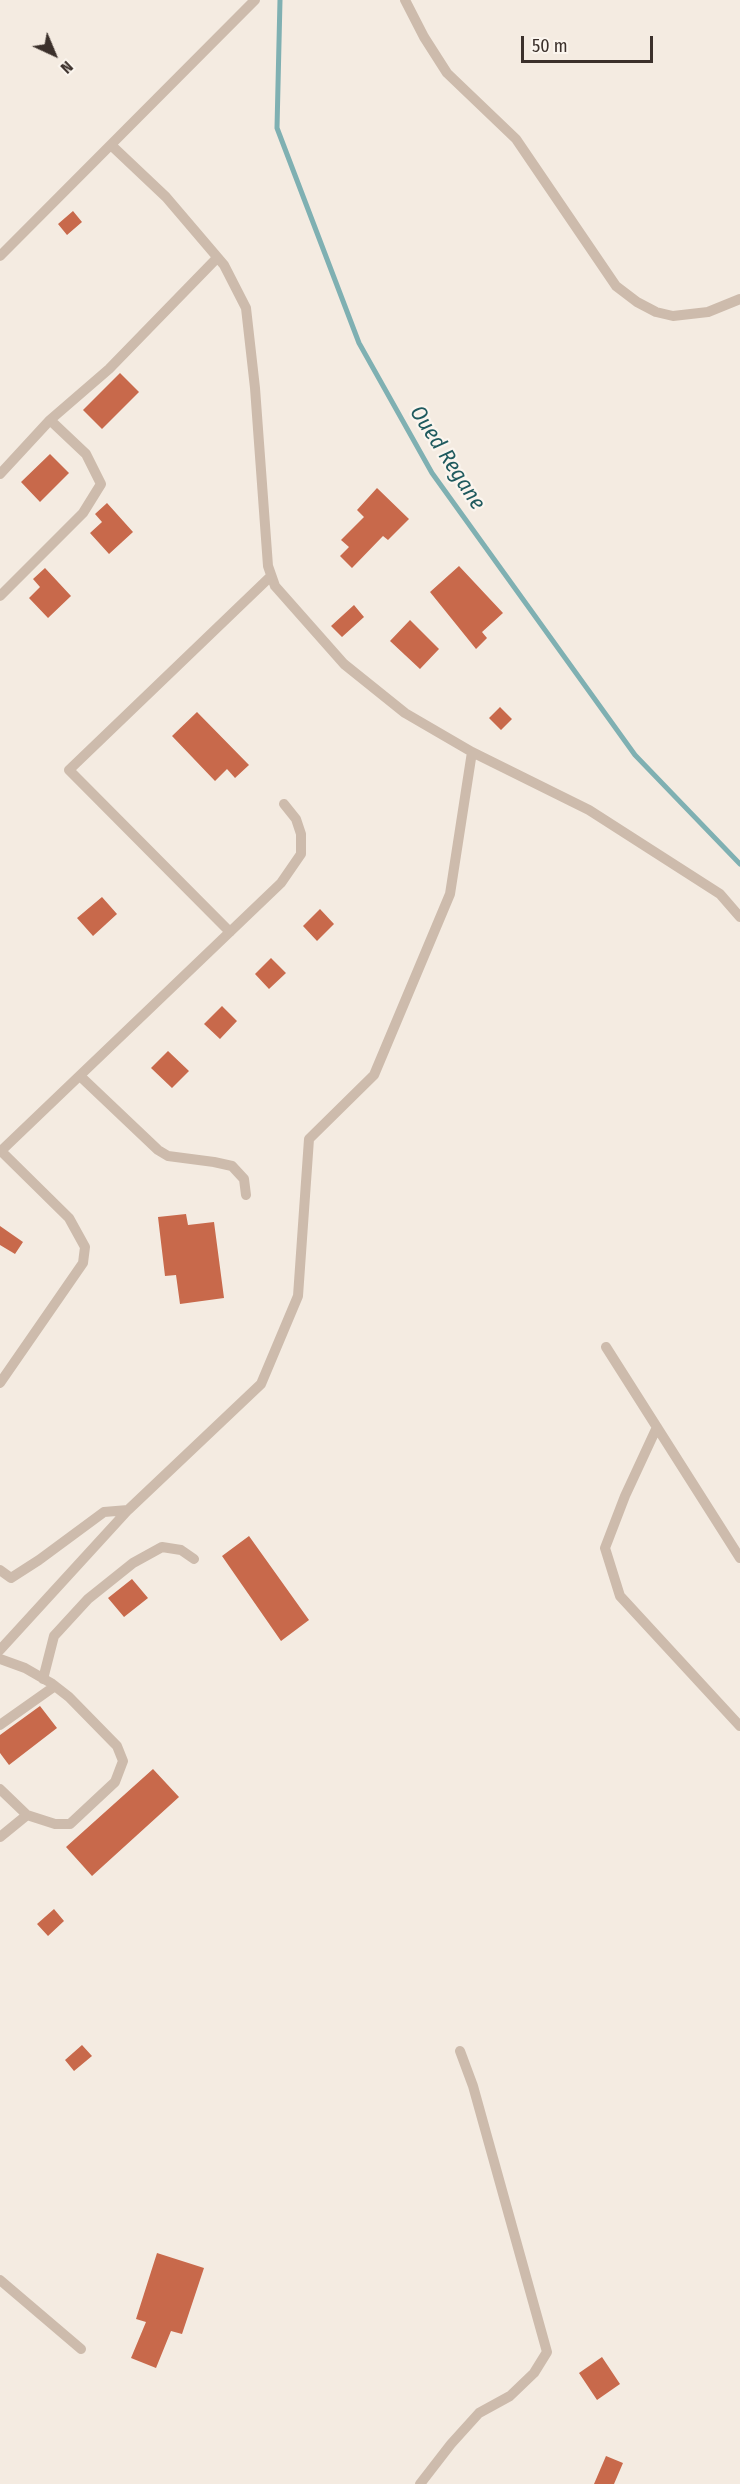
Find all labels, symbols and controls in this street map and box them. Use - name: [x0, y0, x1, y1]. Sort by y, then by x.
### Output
- north arrow: [24, 24, 84, 84]
- scale bar: [524, 24, 656, 62]
- text: 50 m: [532, 35, 568, 57]
- text: N: [57, 57, 77, 77]
- water label: Oued Regane: [404, 401, 490, 515]

